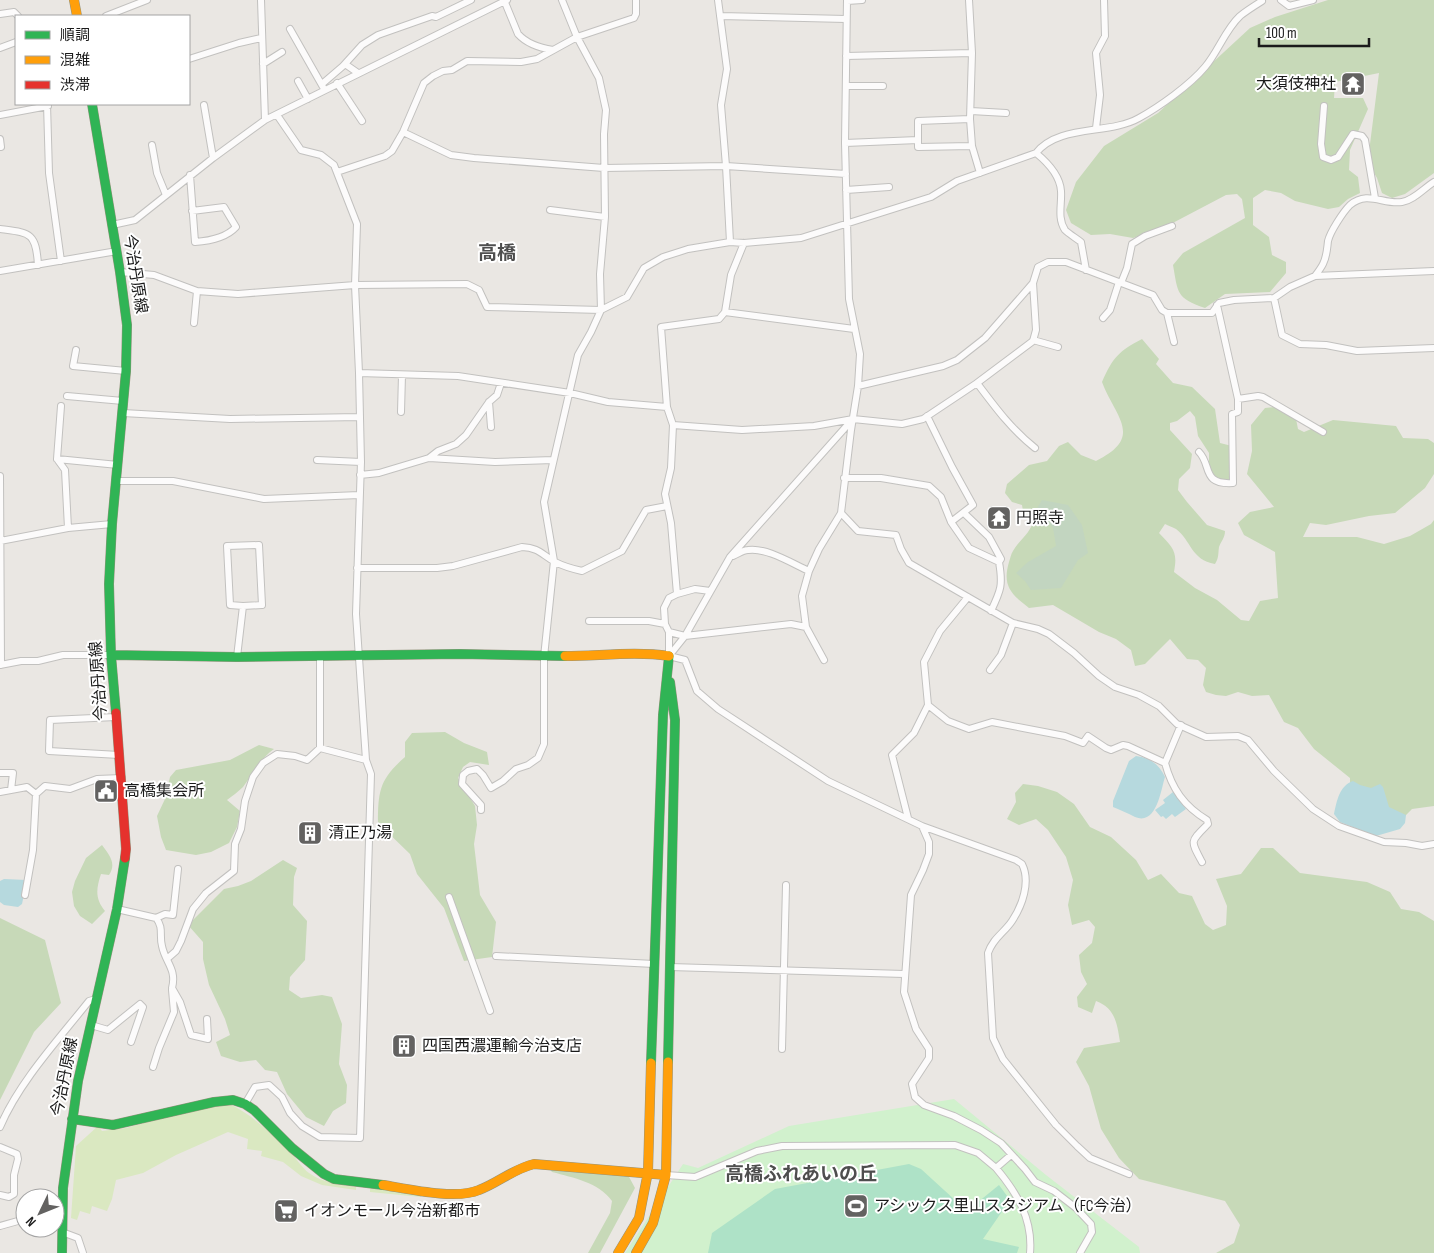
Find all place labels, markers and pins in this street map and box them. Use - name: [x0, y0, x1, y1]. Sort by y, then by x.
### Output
- temple icon: 大須伎神社: [1340, 71, 1366, 97]
- place label: 大須伎神社: [1256, 75, 1336, 94]
- temple icon: 円照寺: [986, 505, 1012, 531]
- place label: 円照寺: [1016, 509, 1064, 528]
- public building icon: 高橋集会所: [93, 778, 119, 804]
- place label: 高橋集会所: [124, 782, 204, 801]
- building icon: 清正乃湯: [297, 820, 323, 846]
- place label: 清正乃湯: [328, 824, 392, 843]
- building icon: 四国西濃運輸今治支店: [391, 1033, 417, 1059]
- place label: 四国西濃運輸今治支店: [422, 1037, 582, 1056]
- sports icon: アシックス里山スタジアム（FC今治）: [843, 1193, 869, 1219]
- place label: アシックス里山スタジアム（FC今治）: [874, 1197, 1142, 1216]
- supermarket icon: イオンモール今治新都市: [273, 1198, 299, 1224]
- place label: イオンモール今治新都市: [304, 1202, 480, 1221]

